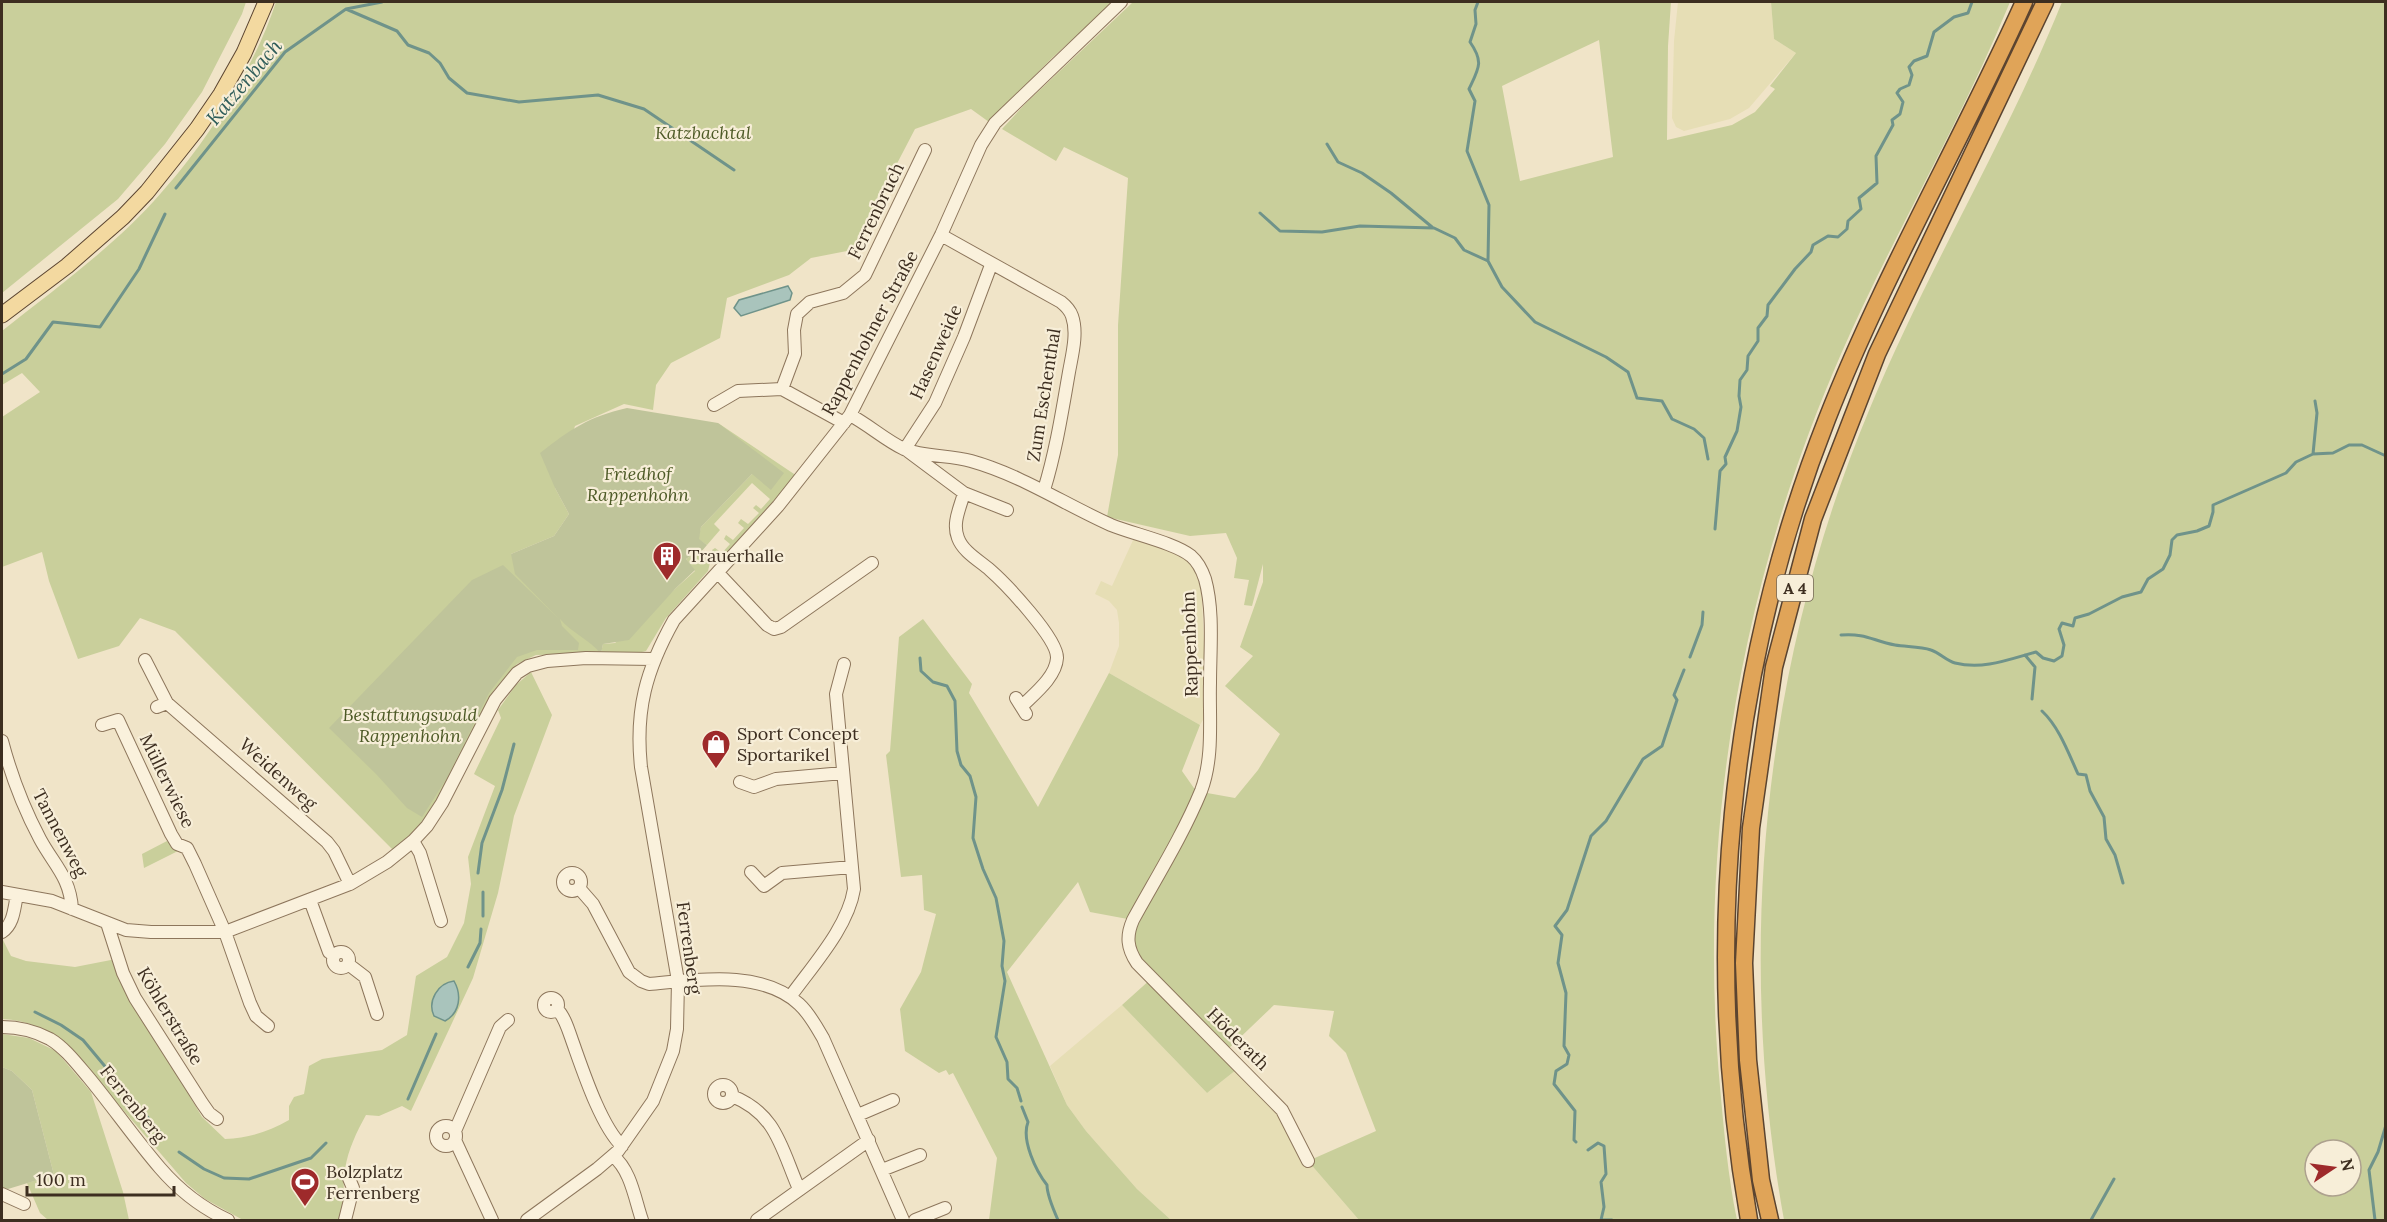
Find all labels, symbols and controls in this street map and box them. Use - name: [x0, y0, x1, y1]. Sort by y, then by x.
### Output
- water label: Katzenbach: [200, 33, 287, 130]
- park label: Katzbachtal: [655, 121, 751, 144]
- street label: Ferrenbruch: [842, 158, 909, 263]
- street label: Rappenhohner Straße: [816, 246, 923, 419]
- street label: Hasenweide: [904, 301, 967, 403]
- street label: Zum Eschenthal: [1022, 326, 1065, 463]
- park label: Friedhof Rappenhohn: [587, 462, 689, 506]
- building icon: Trauerhalle: [651, 540, 683, 582]
- place label: Trauerhalle: [688, 544, 784, 567]
- road number: A 4: [1777, 575, 1813, 601]
- street label: Rappenhohn: [1176, 591, 1203, 697]
- park label: Bestattungswald Rappenhohn: [342, 703, 478, 747]
- place label: Sport Concept Sportarikel: [737, 722, 859, 766]
- shop icon: Sport Concept Sportarikel: [700, 728, 732, 770]
- street label: Müllerwiese: [135, 730, 200, 832]
- street label: Weidenweg: [235, 733, 323, 815]
- street label: Tannenweg: [28, 785, 94, 882]
- street label: Ferrenberg: [672, 900, 708, 997]
- street label: Köhlerstraße: [132, 963, 209, 1069]
- street label: Höderath: [1202, 1002, 1275, 1075]
- street label: Ferrenberg: [95, 1060, 172, 1148]
- north arrow: [2303, 1138, 2363, 1198]
- text: N: [2336, 1156, 2359, 1173]
- scale bar: [27, 1159, 174, 1197]
- place label: Bolzplatz Ferrenberg: [326, 1160, 420, 1204]
- sports icon: Bolzplatz Ferrenberg: [289, 1166, 321, 1208]
- text: 100 m: [36, 1168, 86, 1191]

